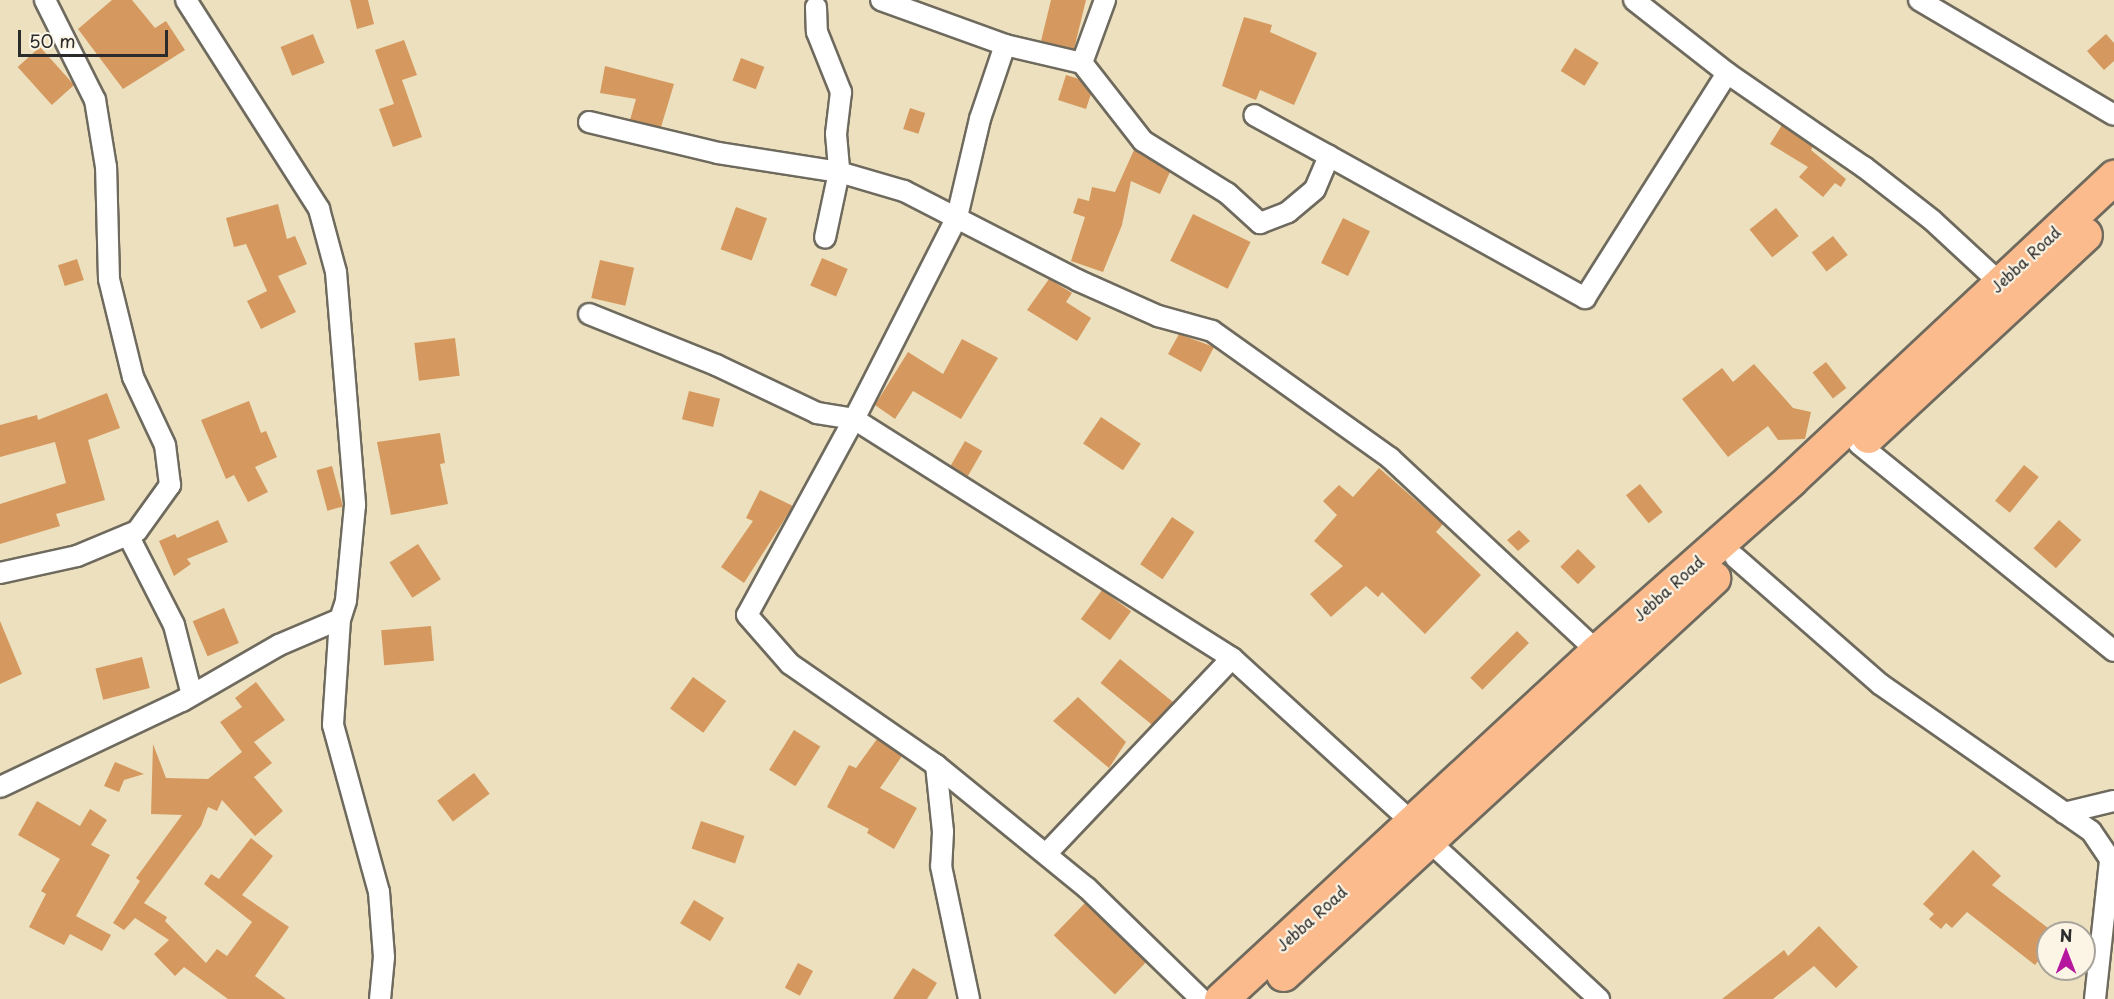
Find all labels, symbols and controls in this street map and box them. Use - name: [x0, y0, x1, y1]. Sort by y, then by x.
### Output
- scale bar: [21, 18, 171, 56]
- text: 50 m: [29, 27, 76, 54]
- street label: Jebba Road: [1986, 222, 2064, 296]
- street label: Jebba Road: [1629, 551, 1707, 625]
- street label: Jebba Road: [1272, 881, 1350, 955]
- north arrow: [2036, 921, 2096, 981]
- text: N: [2060, 923, 2072, 947]

